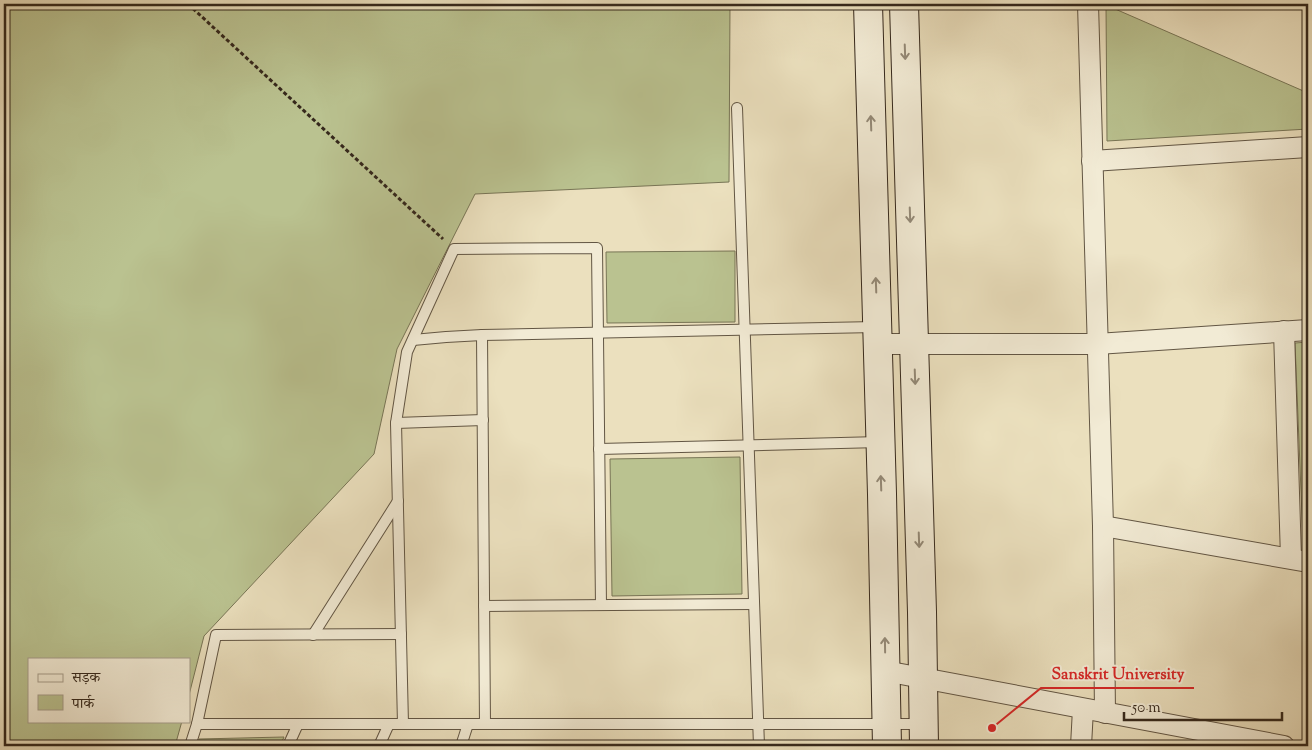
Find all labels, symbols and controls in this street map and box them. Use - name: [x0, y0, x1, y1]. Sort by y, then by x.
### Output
- one-way arrow: [900, 44, 910, 60]
- one-way arrow: [866, 115, 876, 131]
- one-way arrow: [905, 206, 915, 223]
- one-way arrow: [871, 277, 880, 293]
- one-way arrow: [910, 369, 919, 385]
- one-way arrow: [877, 475, 886, 491]
- one-way arrow: [915, 532, 924, 548]
- one-way arrow: [880, 637, 890, 654]
- callout: Sanskrit University: [1041, 657, 1194, 688]
- legend: [28, 658, 190, 722]
- text: Sanskrit University: [1052, 664, 1184, 687]
- text: सड़क: [71, 668, 101, 689]
- scale bar: [1124, 690, 1282, 722]
- text: पार्क: [71, 694, 95, 715]
- text: 50 m: [1131, 698, 1161, 719]

